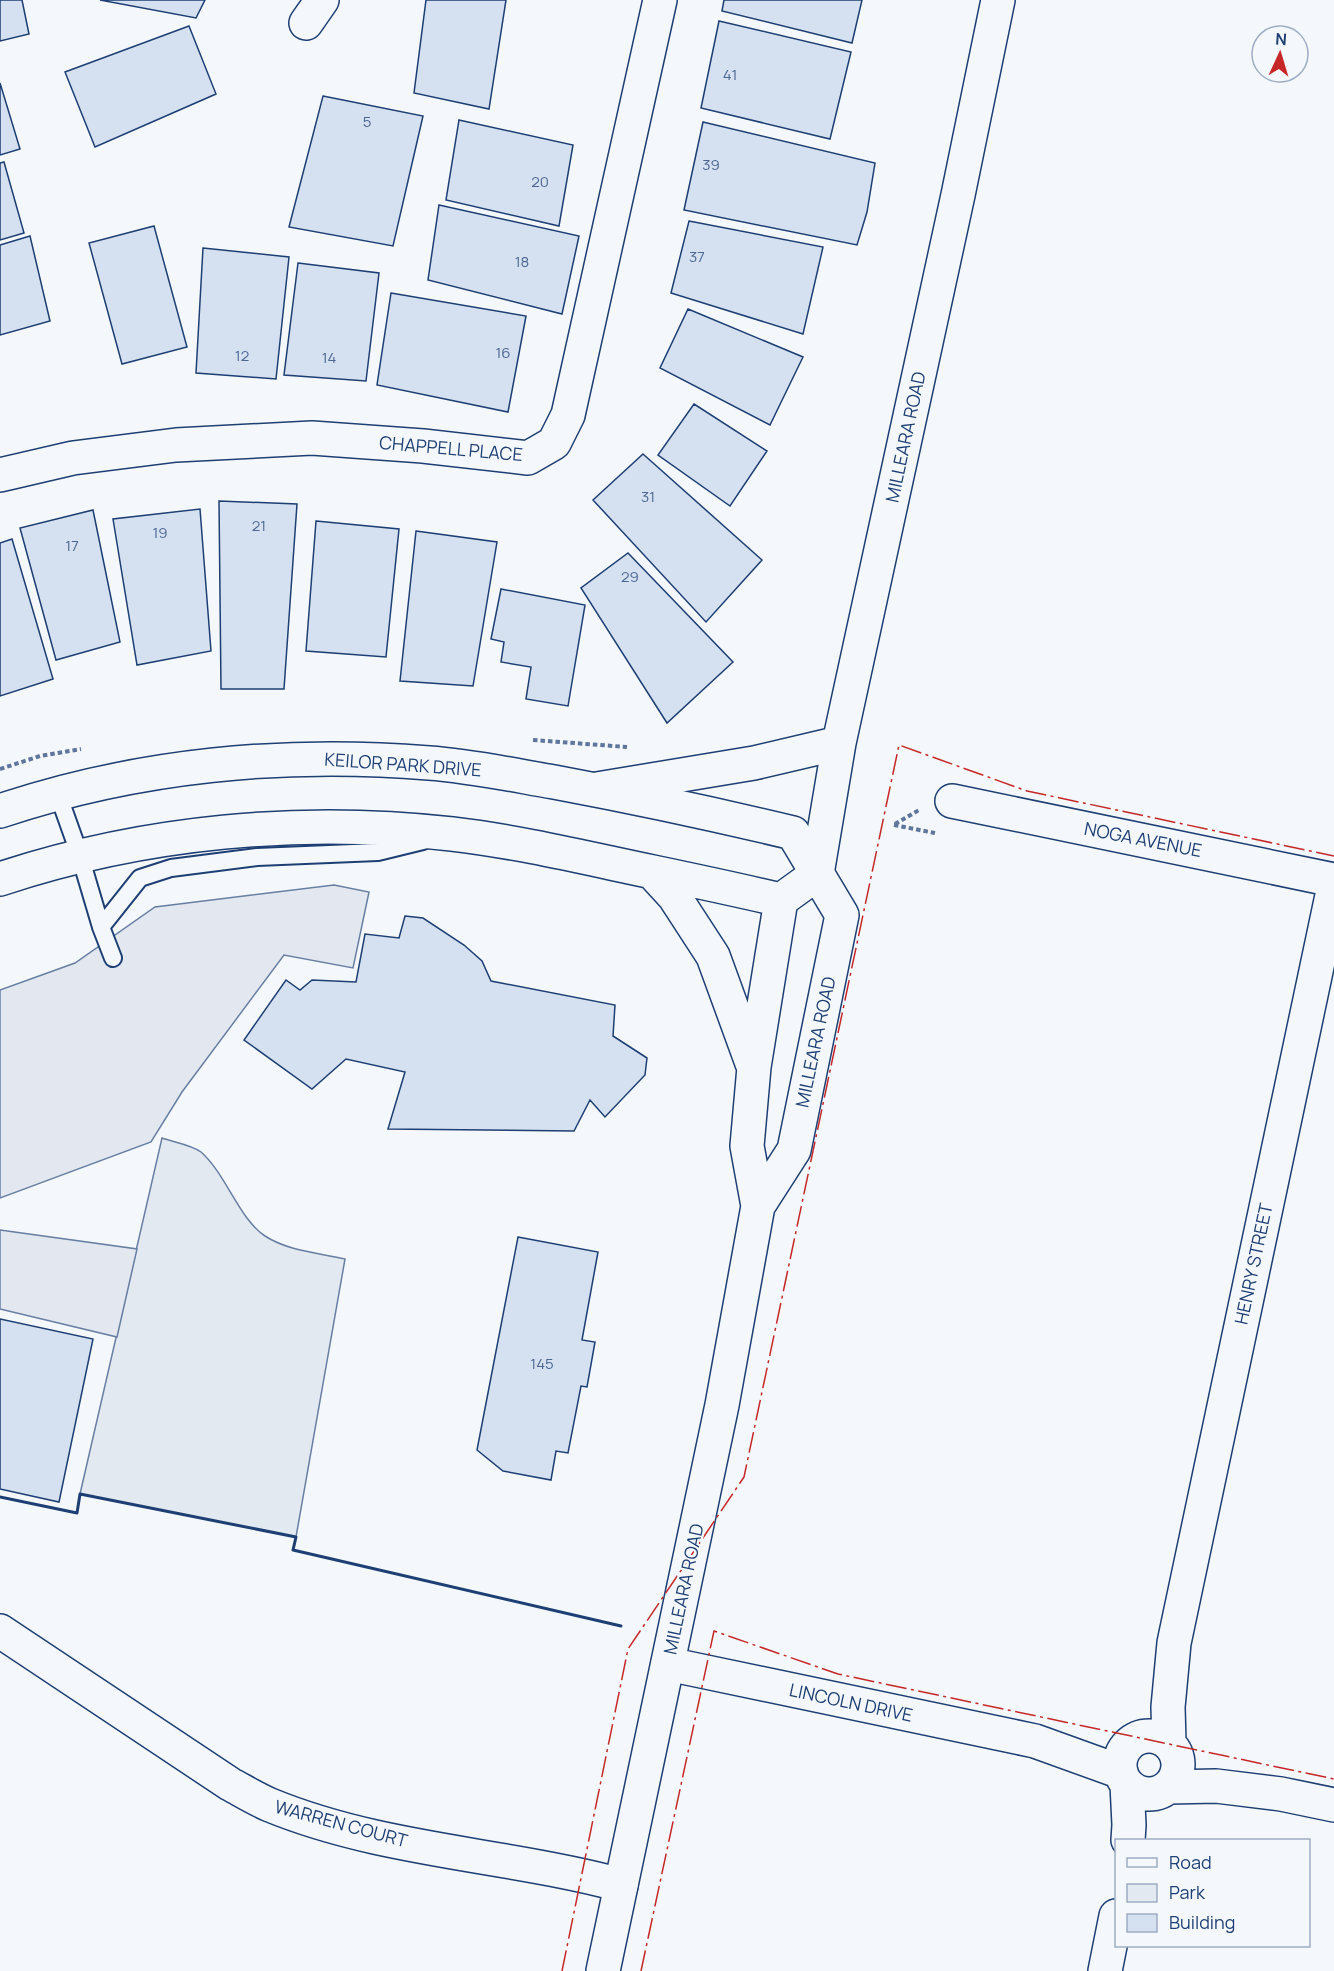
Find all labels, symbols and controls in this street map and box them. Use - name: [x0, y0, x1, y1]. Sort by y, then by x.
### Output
- north arrow: [1250, 24, 1310, 84]
- text: N: [1275, 28, 1288, 50]
- house number: 41: [723, 64, 737, 85]
- house number: 5: [363, 111, 371, 132]
- house number: 39: [702, 154, 720, 175]
- house number: 20: [531, 171, 549, 192]
- house number: 37: [689, 246, 705, 267]
- house number: 18: [515, 251, 529, 272]
- house number: 16: [495, 342, 511, 363]
- house number: 12: [235, 345, 249, 366]
- house number: 14: [322, 347, 336, 368]
- street label: MILLEARA ROAD: [879, 369, 931, 504]
- street label: CHAPPELL PLACE: [378, 430, 524, 466]
- house number: 31: [641, 486, 655, 507]
- house number: 21: [252, 515, 266, 536]
- house number: 19: [152, 522, 168, 543]
- house number: 17: [65, 535, 79, 556]
- house number: 29: [621, 566, 639, 587]
- street label: KEILOR PARK DRIVE: [324, 747, 482, 781]
- street label: NOGA AVENUE: [1082, 816, 1204, 862]
- street label: MILLEARA ROAD: [789, 974, 841, 1109]
- street label: HENRY STREET: [1228, 1201, 1278, 1327]
- house number: 145: [530, 1353, 554, 1374]
- street label: MILLEARA ROAD: [657, 1521, 709, 1656]
- street label: LINCOLN DRIVE: [787, 1677, 915, 1727]
- street label: WARREN COURT: [272, 1794, 411, 1852]
- legend: [1115, 1839, 1310, 1947]
- text: Road: [1169, 1850, 1212, 1874]
- text: Park: [1169, 1880, 1206, 1904]
- text: Building: [1169, 1910, 1235, 1934]

